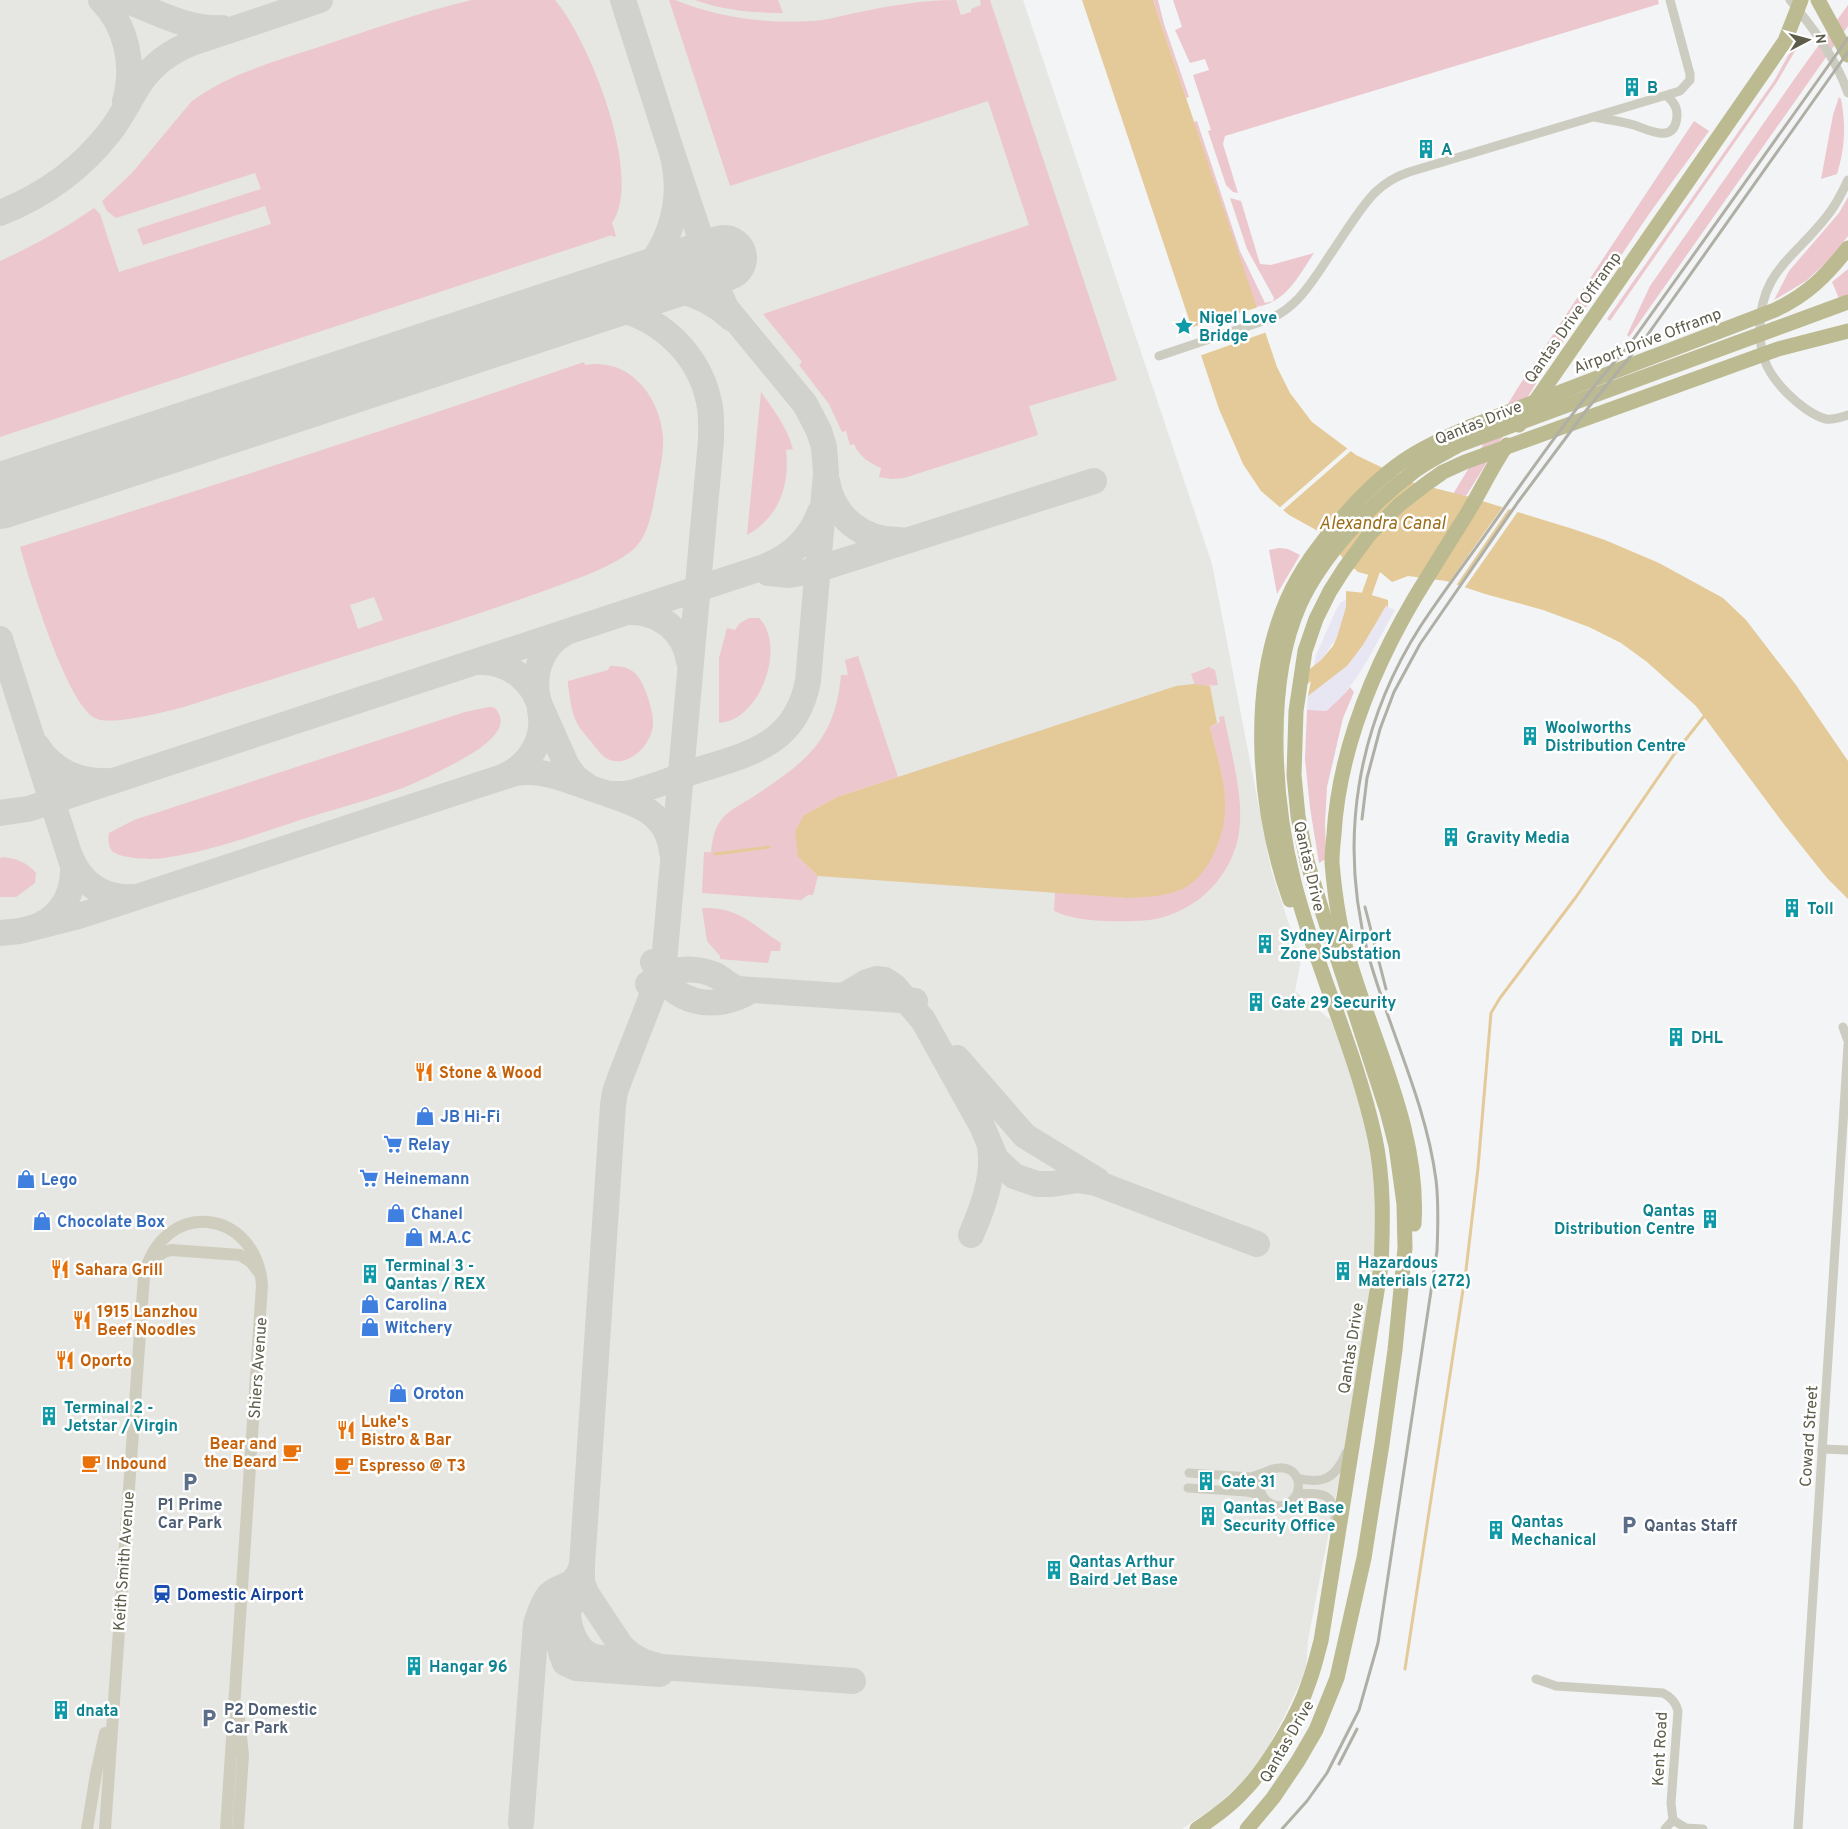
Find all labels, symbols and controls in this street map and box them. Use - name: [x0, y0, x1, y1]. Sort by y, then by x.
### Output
- north arrow: [1783, 15, 1833, 65]
- text: N: [1810, 33, 1828, 45]
- building icon: B: [1621, 76, 1643, 98]
- place label: B: [1647, 79, 1658, 99]
- building icon: A: [1415, 138, 1437, 160]
- place label: A: [1441, 141, 1452, 161]
- street label: Qantas Drive Offramp: [1521, 249, 1627, 388]
- street label: Airport Drive Offramp: [1571, 304, 1725, 379]
- place label: Nigel Love Bridge: [1199, 309, 1277, 347]
- place icon: Nigel Love Bridge: [1173, 315, 1195, 337]
- street label: Qantas Drive: [1432, 397, 1525, 450]
- water label: Alexandra Canal: [1319, 513, 1447, 536]
- place label: Woolworths Distribution Centre: [1545, 719, 1686, 757]
- building icon: Woolworths Distribution Centre: [1519, 725, 1541, 747]
- street label: Qantas Drive: [1288, 819, 1328, 914]
- building icon: Gravity Media: [1440, 826, 1462, 848]
- place label: Gravity Media: [1466, 829, 1570, 849]
- building icon: Toll: [1781, 897, 1803, 919]
- place label: Toll: [1807, 900, 1834, 920]
- place label: Sydney Airport Zone Substation: [1280, 927, 1401, 965]
- building icon: Sydney Airport Zone Substation: [1254, 933, 1276, 955]
- building icon: Gate 29 Security: [1245, 991, 1267, 1013]
- place label: Gate 29 Security: [1271, 994, 1396, 1014]
- building icon: DHL: [1665, 1026, 1687, 1048]
- place label: DHL: [1691, 1029, 1723, 1049]
- restaurant icon: Stone & Wood: [413, 1061, 435, 1083]
- place label: Stone & Wood: [439, 1064, 542, 1084]
- shop icon: JB Hi-Fi: [414, 1105, 436, 1127]
- place label: JB Hi-Fi: [440, 1108, 500, 1128]
- supermarket icon: Relay: [382, 1133, 404, 1155]
- place label: Relay: [408, 1136, 450, 1156]
- supermarket icon: Heinemann: [358, 1167, 380, 1189]
- shop icon: Lego: [15, 1168, 37, 1190]
- place label: Heinemann: [384, 1170, 470, 1190]
- place label: Lego: [41, 1171, 77, 1191]
- shop icon: Chanel: [385, 1202, 407, 1224]
- place label: Qantas Distribution Centre: [1554, 1202, 1695, 1240]
- place label: Chanel: [411, 1205, 463, 1225]
- building icon: Qantas Distribution Centre: [1699, 1208, 1721, 1230]
- shop icon: Chocolate Box: [31, 1210, 53, 1232]
- place label: Chocolate Box: [57, 1213, 165, 1233]
- shop icon: M.A.C: [403, 1226, 425, 1248]
- place label: M.A.C: [429, 1229, 472, 1249]
- place label: Hazardous Materials (272): [1358, 1254, 1471, 1292]
- place label: Terminal 3 - Qantas / REX: [385, 1257, 486, 1295]
- restaurant icon: Sahara Grill: [49, 1258, 71, 1280]
- building icon: Hazardous Materials (272): [1332, 1260, 1354, 1282]
- place label: Sahara Grill: [75, 1261, 163, 1281]
- building icon: Terminal 3 - Qantas / REX: [359, 1263, 381, 1285]
- shop icon: Carolina: [359, 1293, 381, 1315]
- place label: Carolina: [385, 1296, 447, 1316]
- street label: Qantas Drive: [1335, 1301, 1369, 1395]
- place label: 1915 Lanzhou Beef Noodles: [97, 1303, 198, 1341]
- restaurant icon: 1915 Lanzhou Beef Noodles: [71, 1309, 93, 1331]
- shop icon: Witchery: [359, 1316, 381, 1338]
- street label: Shiers Avenue: [245, 1317, 273, 1420]
- place label: Witchery: [385, 1319, 452, 1339]
- restaurant icon: Oporto: [54, 1349, 76, 1371]
- place label: Oporto: [80, 1352, 132, 1372]
- shop icon: Oroton: [387, 1382, 409, 1404]
- place label: Oroton: [413, 1385, 464, 1405]
- street label: Coward Street: [1796, 1385, 1824, 1488]
- place label: Terminal 2 - Jetstar / Virgin: [64, 1399, 178, 1437]
- building icon: Terminal 2 - Jetstar / Virgin: [38, 1405, 60, 1427]
- place label: Luke's Bistro & Bar: [361, 1413, 452, 1451]
- restaurant icon: Luke's Bistro & Bar: [335, 1419, 357, 1441]
- place label: Bear and the Beard: [204, 1435, 277, 1473]
- cafe icon: Bear and the Beard: [281, 1441, 303, 1463]
- cafe icon: Inbound: [80, 1452, 102, 1474]
- cafe icon: Espresso @ T3: [333, 1454, 355, 1476]
- place label: Inbound: [106, 1455, 167, 1475]
- place label: Espresso @ T3: [359, 1457, 466, 1477]
- building icon: Gate 31: [1195, 1470, 1217, 1492]
- parking icon: P1 Prime Car Park: [179, 1471, 201, 1493]
- place label: Gate 31: [1221, 1473, 1276, 1493]
- street label: Keith Smith Avenue: [110, 1491, 140, 1632]
- place label: P1 Prime Car Park: [158, 1496, 223, 1534]
- place label: Qantas Jet Base Security Office: [1223, 1499, 1344, 1537]
- building icon: Qantas Jet Base Security Office: [1197, 1505, 1219, 1527]
- place label: Qantas Mechanical: [1511, 1513, 1596, 1551]
- parking icon: Qantas Staff: [1618, 1514, 1640, 1536]
- place label: Qantas Staff: [1644, 1517, 1737, 1537]
- building icon: Qantas Mechanical: [1485, 1519, 1507, 1541]
- place label: Qantas Arthur Baird Jet Base: [1069, 1553, 1178, 1591]
- building icon: Qantas Arthur Baird Jet Base: [1043, 1559, 1065, 1581]
- station icon: Domestic Airport: [151, 1583, 173, 1605]
- place label: Domestic Airport: [177, 1586, 304, 1606]
- building icon: Hangar 96: [403, 1655, 425, 1677]
- place label: Hangar 96: [429, 1658, 508, 1678]
- street label: Qantas Drive: [1256, 1697, 1319, 1787]
- building icon: dnata: [50, 1699, 72, 1721]
- place label: P2 Domestic Car Park: [224, 1701, 318, 1739]
- place label: dnata: [76, 1702, 119, 1722]
- parking icon: P2 Domestic Car Park: [198, 1707, 220, 1729]
- street label: Kent Road: [1649, 1711, 1673, 1787]

